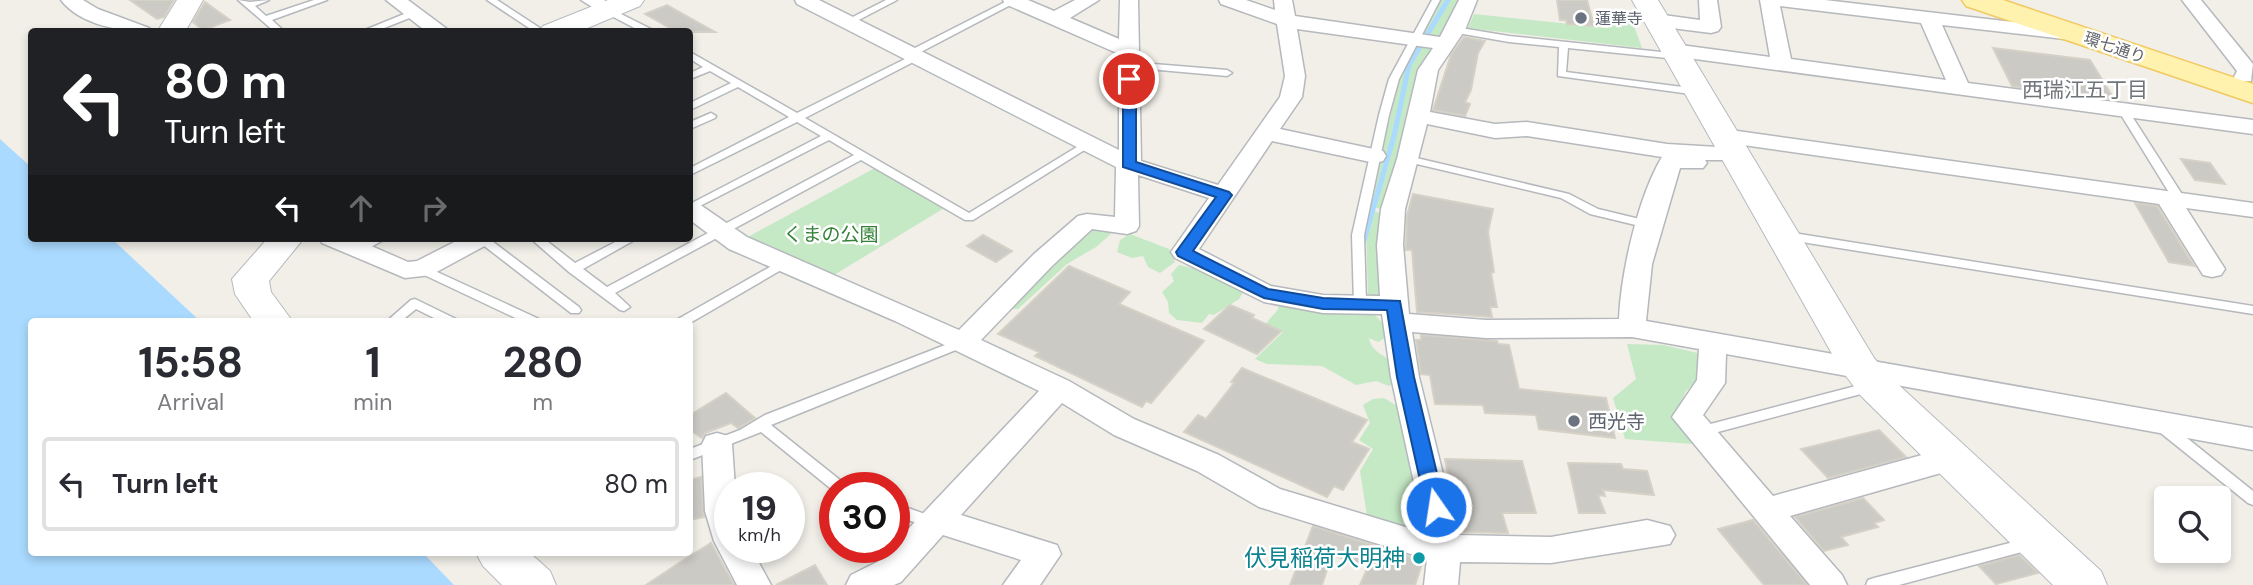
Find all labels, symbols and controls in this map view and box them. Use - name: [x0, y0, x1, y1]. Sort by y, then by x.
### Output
- place label: 蓮華寺: [1595, 8, 1643, 29]
- marker: 蓮華寺: [1573, 10, 1589, 26]
- street label: 環七通り: [2081, 27, 2149, 68]
- text: 80 m: [164, 49, 287, 113]
- pin: [1099, 49, 1159, 109]
- icon: left: [49, 56, 140, 147]
- icon: arrive: [1110, 60, 1148, 98]
- district label: 西瑞江五丁目: [2022, 76, 2148, 104]
- text: Turn left: [164, 111, 286, 153]
- icon: left: [269, 189, 307, 227]
- icon: ahead: [342, 189, 380, 227]
- icon: right: [415, 189, 453, 227]
- park label: くまの公園: [783, 222, 879, 247]
- text: 15:58: [138, 335, 243, 390]
- text: 1: [365, 335, 380, 390]
- text: 280: [503, 335, 583, 390]
- text: Arrival: [157, 387, 224, 417]
- text: min: [353, 387, 392, 417]
- text: m: [532, 387, 553, 417]
- place label: 西光寺: [1588, 409, 1645, 434]
- marker: 西光寺: [1566, 413, 1582, 429]
- icon: left: [53, 465, 91, 503]
- text: Turn left: [112, 467, 219, 501]
- text: 80 m: [604, 467, 668, 501]
- position arrow: [1399, 470, 1473, 544]
- speed limit sign: 30: [819, 472, 910, 563]
- text: 19: [742, 485, 777, 531]
- map controls: [2154, 486, 2231, 563]
- button: search: [2154, 486, 2231, 563]
- text: km/h: [738, 523, 781, 547]
- place label: 伏見稲荷大明神: [1244, 543, 1405, 573]
- marker: 伏見稲荷大明神: [1411, 550, 1427, 566]

